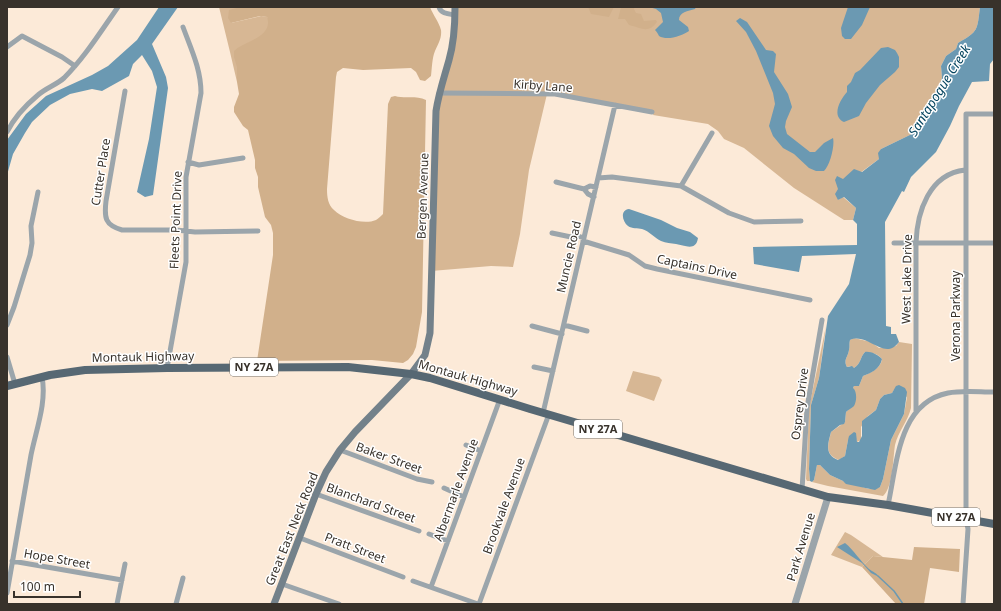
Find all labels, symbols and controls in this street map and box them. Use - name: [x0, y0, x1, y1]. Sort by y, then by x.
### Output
- water label: Santapogue Creek: [904, 40, 975, 139]
- street label: Kirby Lane: [513, 75, 573, 96]
- street label: Cutter Place: [87, 137, 114, 207]
- street label: Bergen Avenue: [413, 152, 433, 239]
- street label: Fleets Point Drive: [165, 170, 186, 269]
- street label: Muncie Road: [552, 219, 585, 295]
- street label: West Lake Drive: [897, 234, 916, 324]
- street label: Captains Drive: [655, 250, 739, 283]
- street label: Verona Parkway: [947, 270, 964, 361]
- street label: Montauk Highway: [92, 347, 195, 366]
- street label: Montauk Highway: [416, 355, 521, 400]
- road number: NY 27A: [230, 358, 278, 376]
- street label: Osprey Drive: [787, 367, 812, 441]
- road number: NY 27A: [574, 420, 622, 438]
- street label: Albermarle Avenue: [429, 436, 482, 543]
- street label: Baker Street: [354, 438, 425, 478]
- street label: Brookvale Avenue: [478, 455, 529, 556]
- street label: Great East Neck Road: [261, 470, 322, 588]
- street label: Blanchard Street: [324, 479, 419, 527]
- road number: NY 27A: [932, 508, 980, 526]
- street label: Park Avenue: [782, 510, 819, 583]
- street label: Pratt Street: [322, 528, 389, 567]
- street label: Hope Street: [23, 544, 92, 573]
- scale bar: [14, 573, 80, 599]
- text: 100 m: [20, 578, 55, 595]

